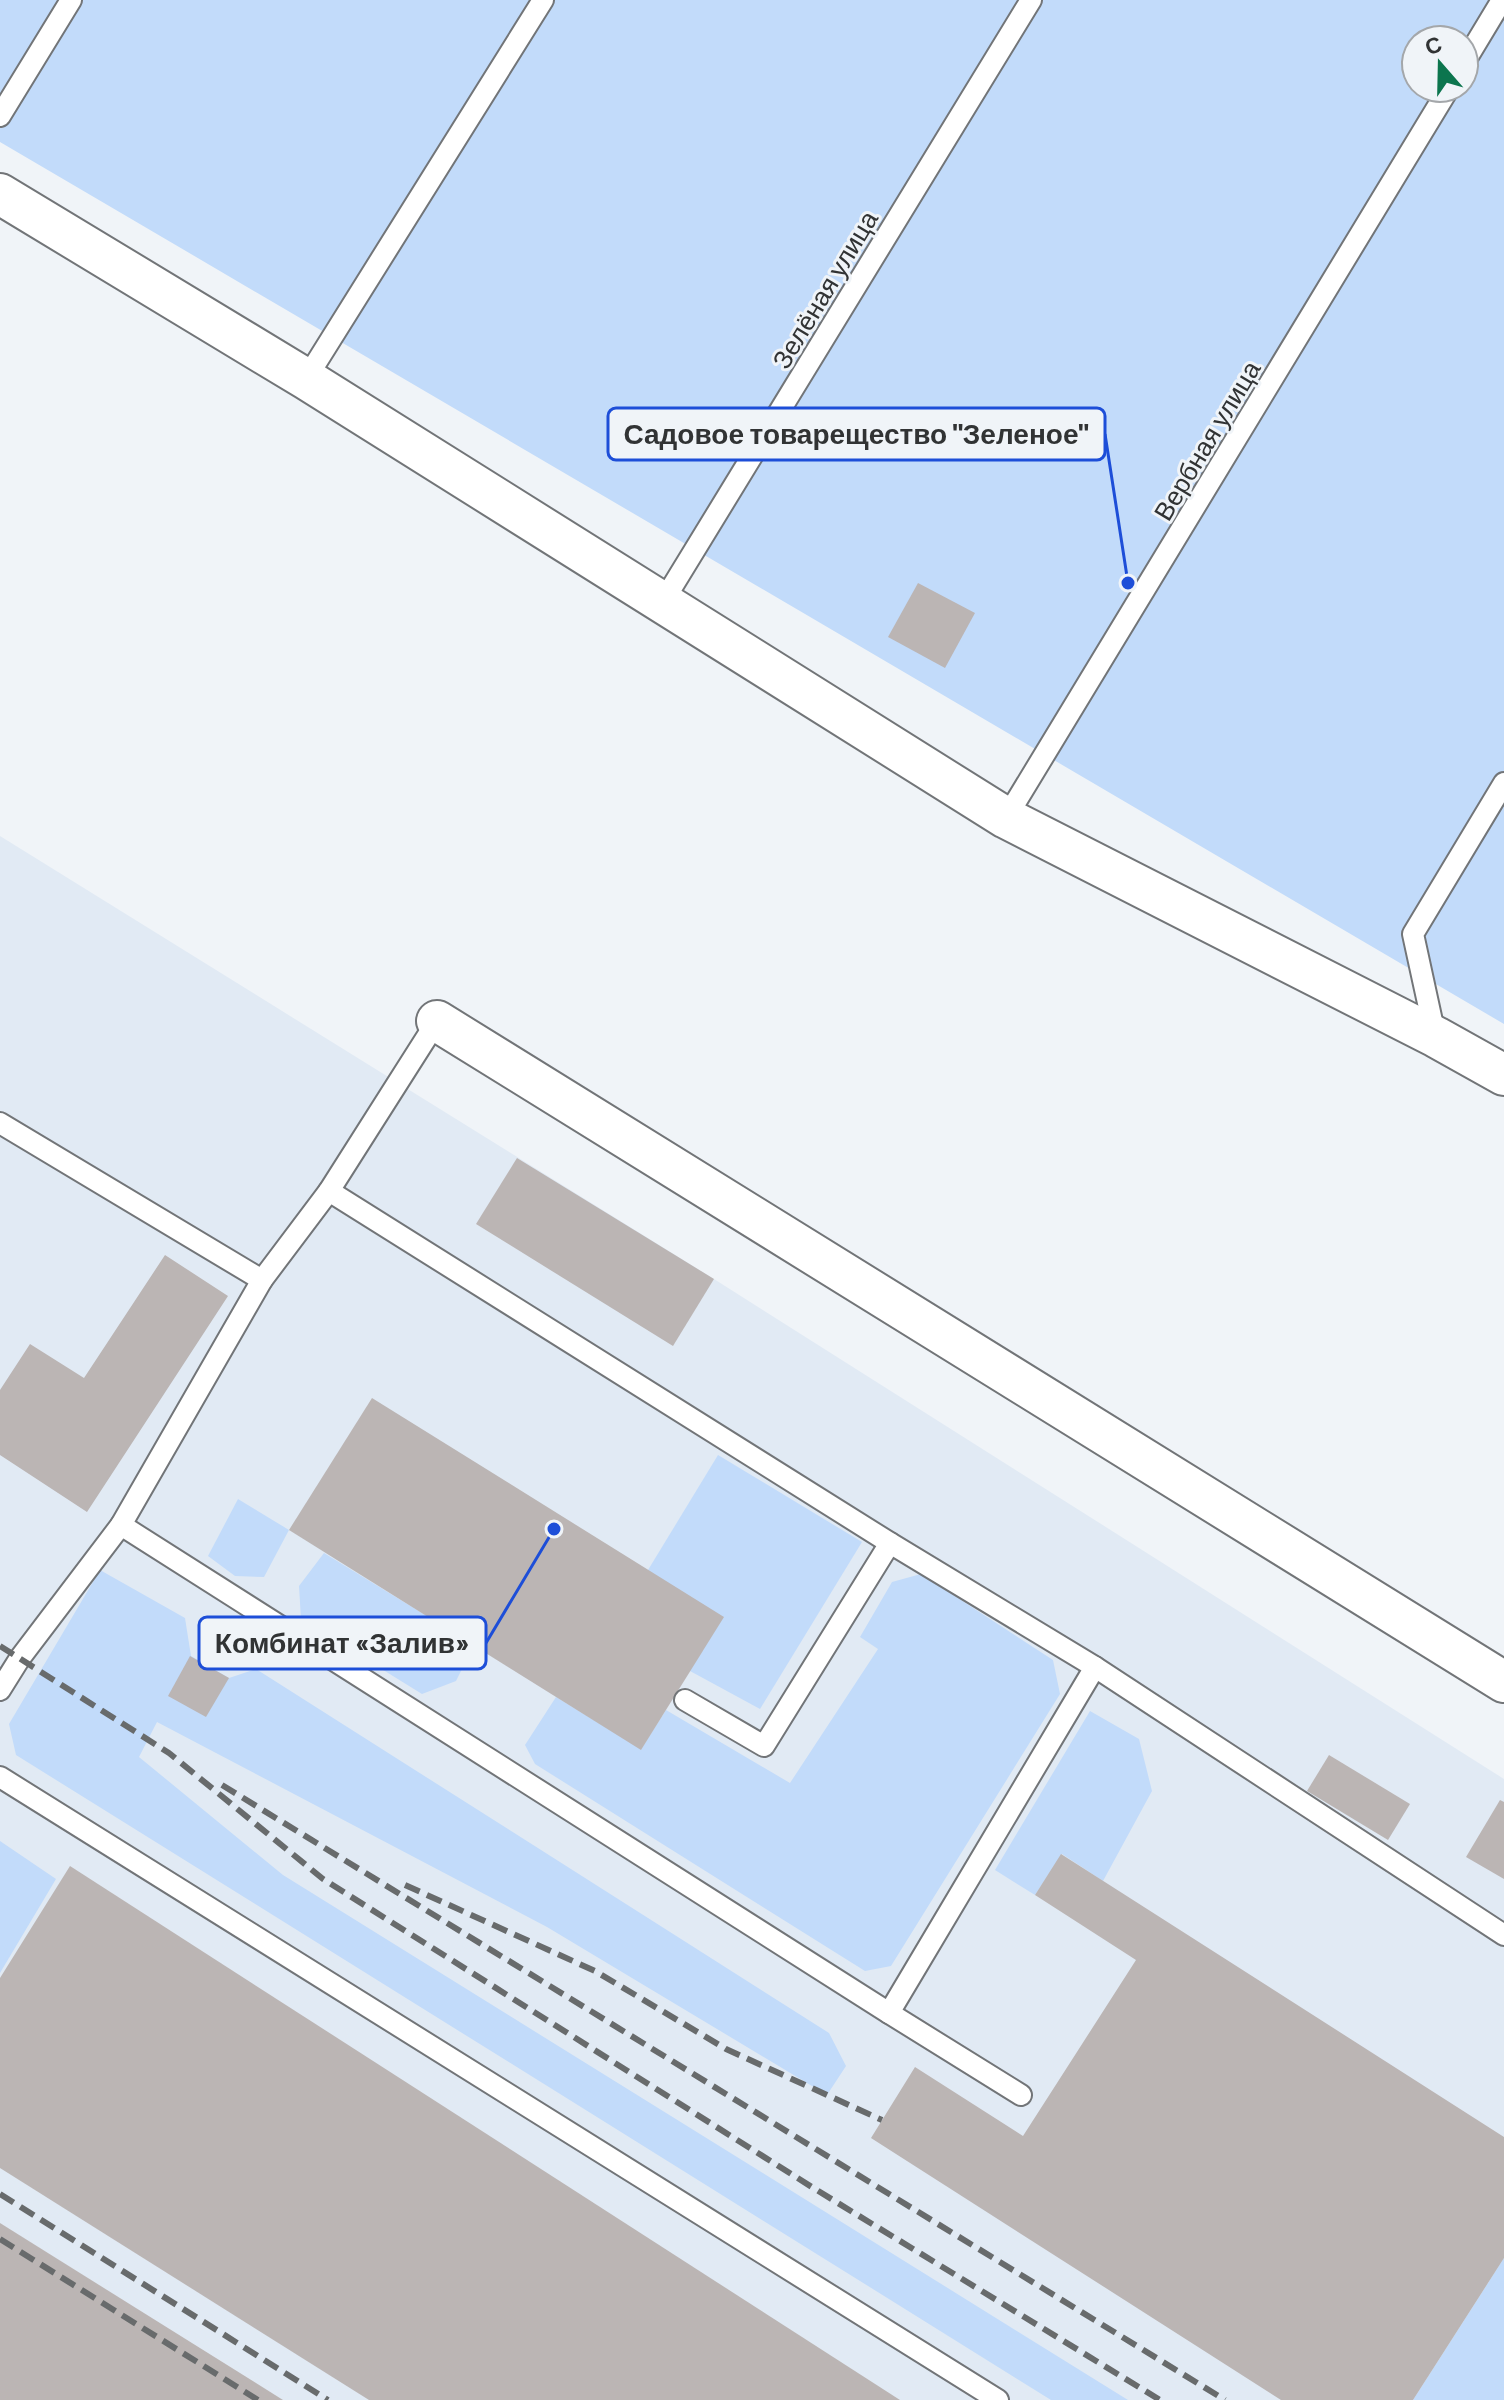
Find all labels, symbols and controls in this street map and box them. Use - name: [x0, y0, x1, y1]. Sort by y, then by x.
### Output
- north arrow: [1400, 24, 1480, 104]
- text: С: [1421, 29, 1445, 59]
- street label: Зелёная улица: [765, 204, 884, 373]
- street label: Вербная улица: [1146, 354, 1266, 525]
- callout: Садовое товарещество "Зеленое": [608, 408, 1105, 460]
- text: Садовое товарещество "Зеленое": [623, 416, 1089, 450]
- callout: Комбинат «Залив»: [199, 1617, 486, 1669]
- text: Комбинат «Залив»: [215, 1625, 469, 1659]

